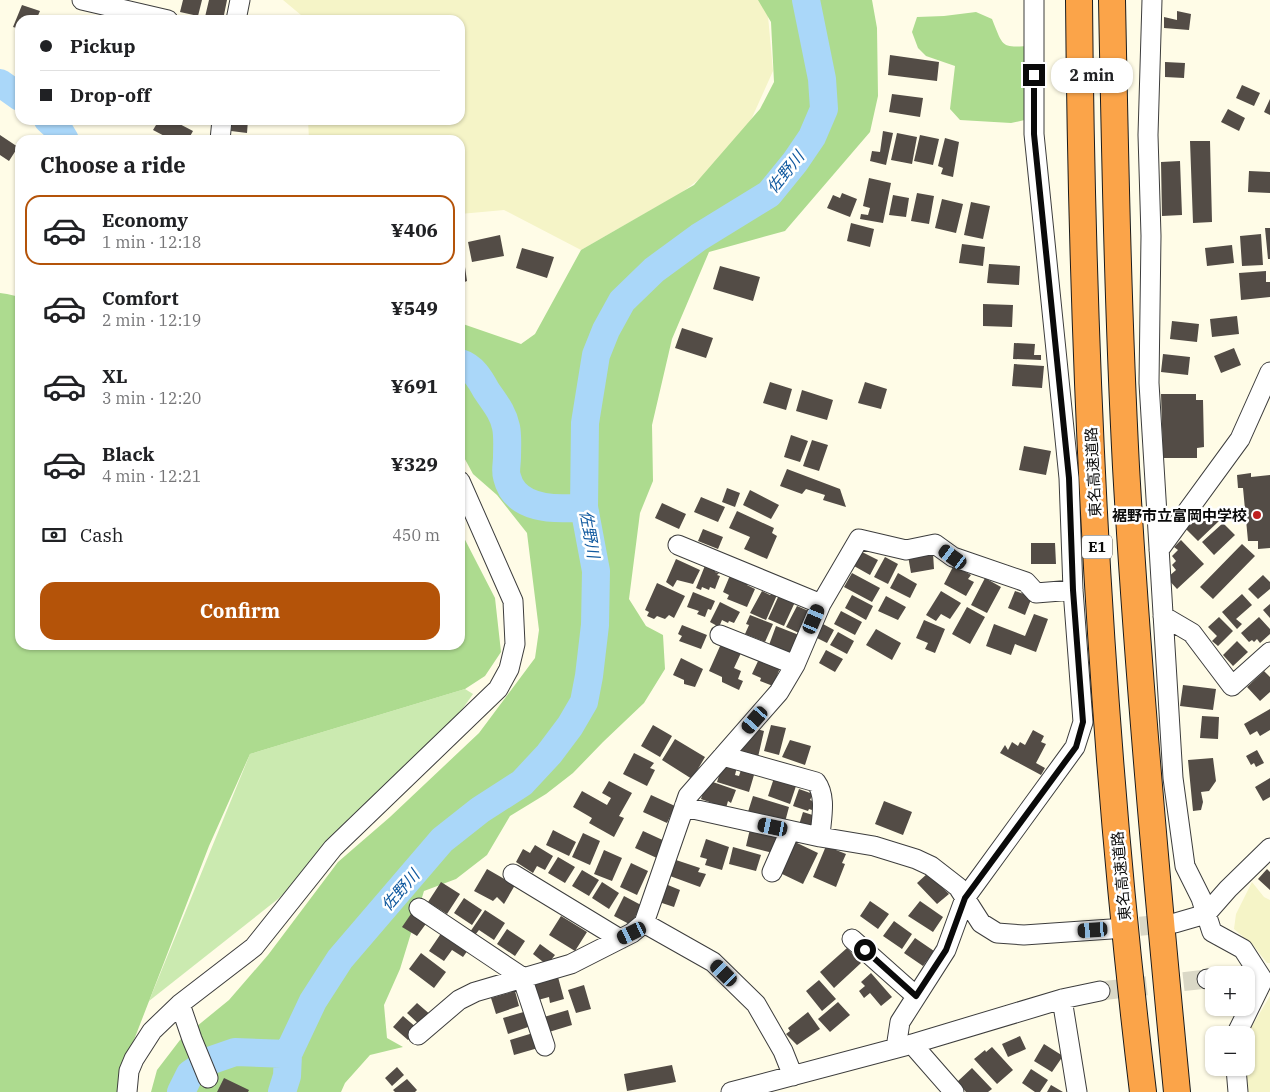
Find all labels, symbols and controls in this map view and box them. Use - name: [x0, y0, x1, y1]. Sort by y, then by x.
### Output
- text: Pickup: [70, 34, 135, 58]
- callout: 2 min: [1052, 58, 1134, 92]
- route end: [1023, 64, 1045, 86]
- text: 2 min: [1070, 65, 1114, 85]
- text: Drop-off: [70, 83, 151, 107]
- water label: 佐野川: [762, 146, 809, 197]
- text: Choose a ride: [40, 150, 186, 179]
- icon: car: [42, 208, 87, 253]
- text: Economy: [102, 208, 188, 232]
- text: ¥406: [391, 218, 438, 242]
- text: 1 min · 12:18: [102, 232, 201, 252]
- icon: car: [42, 286, 87, 331]
- text: Comfort: [102, 286, 179, 310]
- text: ¥549: [391, 296, 438, 320]
- text: 2 min · 12:19: [102, 310, 201, 330]
- icon: car: [42, 364, 87, 409]
- text: XL: [102, 364, 128, 388]
- text: ¥691: [391, 374, 438, 398]
- text: 3 min · 12:20: [102, 388, 201, 408]
- street label: 東名高速道路: [1081, 427, 1105, 517]
- icon: car: [42, 442, 87, 487]
- text: Black: [102, 442, 154, 466]
- text: ¥329: [391, 452, 438, 476]
- text: 4 min · 12:21: [102, 466, 201, 486]
- place label: 裾野市立富岡中学校: [1112, 506, 1247, 525]
- water label: 佐野川: [576, 509, 604, 561]
- marker: 裾野市立富岡中学校: [1251, 509, 1263, 521]
- icon: cash: [40, 521, 68, 549]
- text: Cash: [80, 523, 124, 547]
- text: 450 m: [392, 525, 440, 545]
- road number: E1: [1082, 536, 1112, 558]
- car: [936, 542, 969, 572]
- button: Confirm: [40, 582, 440, 640]
- car: [801, 602, 826, 636]
- car: [739, 704, 770, 736]
- car: [756, 817, 789, 837]
- street label: 東名高速道路: [1108, 830, 1134, 922]
- water label: 佐野川: [377, 864, 425, 915]
- car: [615, 920, 648, 946]
- car: [1077, 921, 1108, 939]
- route start: [854, 939, 876, 961]
- car: [708, 957, 739, 989]
- map controls: [1205, 966, 1255, 1076]
- button: +: [1205, 966, 1255, 1016]
- button: −: [1205, 1026, 1255, 1076]

